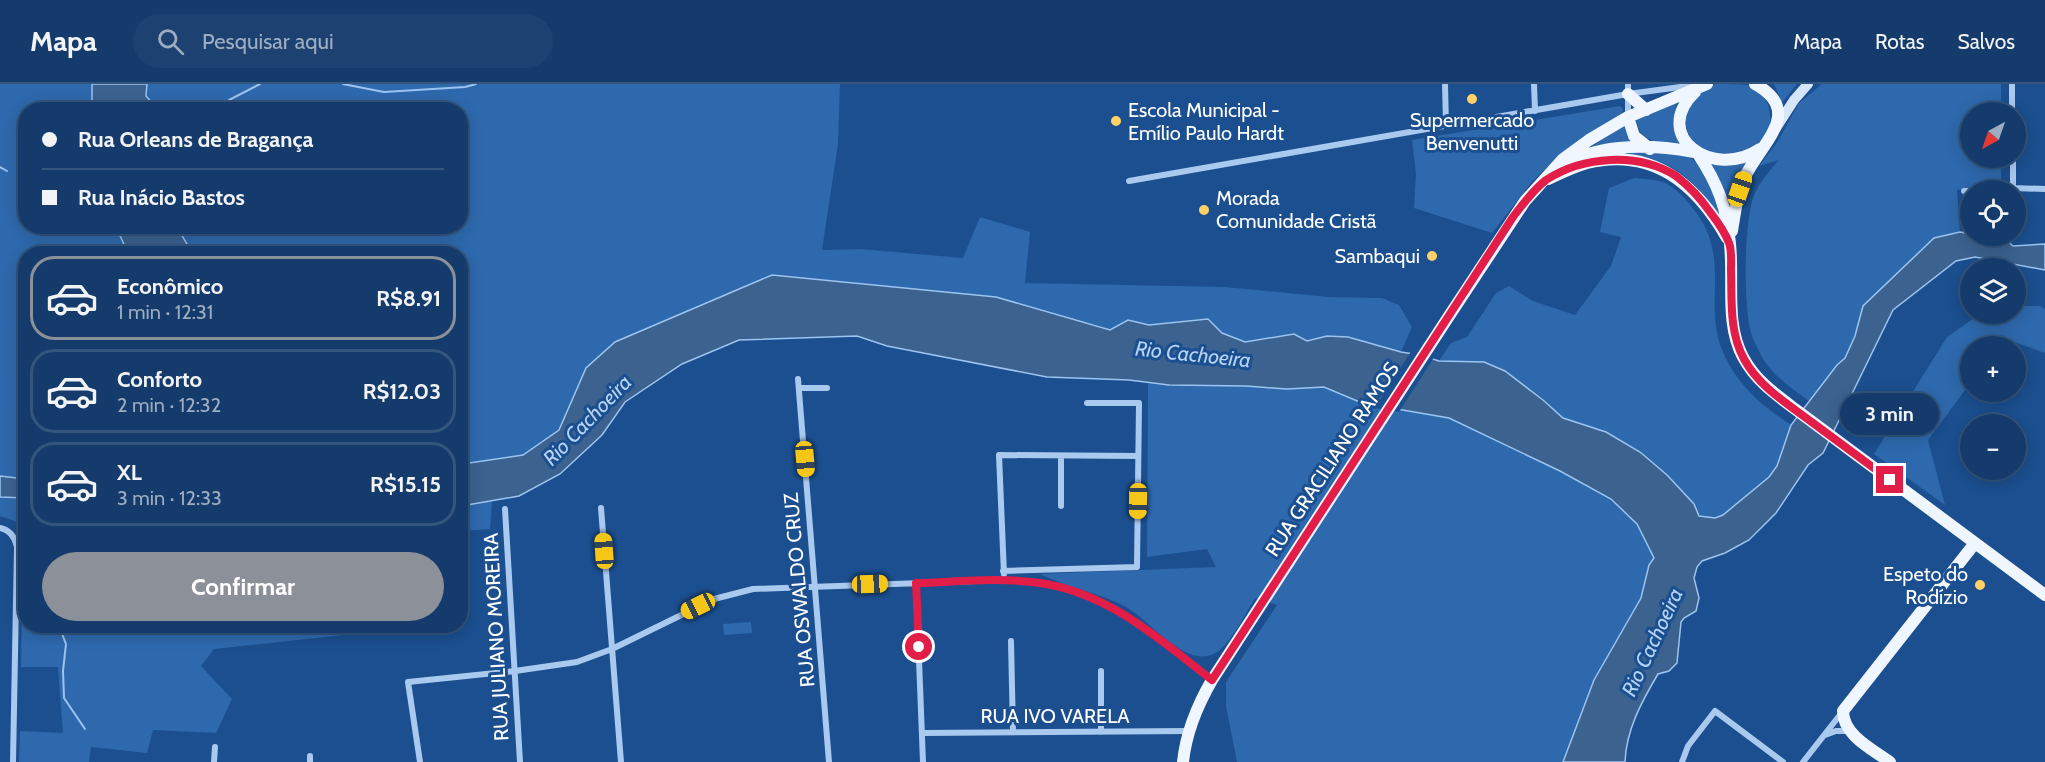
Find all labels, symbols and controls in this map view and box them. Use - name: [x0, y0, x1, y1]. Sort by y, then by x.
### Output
- search box: [133, 14, 553, 68]
- text: Mapa: [30, 24, 97, 58]
- icon: search: [154, 25, 187, 58]
- text: Pesquisar aqui: [202, 28, 334, 55]
- text: Mapa: [1793, 29, 1842, 54]
- text: Rotas: [1875, 29, 1924, 54]
- text: Salvos: [1957, 29, 2015, 54]
- marker: Supermercado Benvenutti: [1465, 92, 1479, 106]
- place label: Escola Municipal - Emílio Paulo Hardt: [1128, 98, 1284, 145]
- north arrow: [1960, 102, 2026, 168]
- map controls: [1960, 102, 2026, 480]
- place label: Supermercado Benvenutti: [1410, 108, 1534, 155]
- marker: Escola Municipal - Emílio Paulo Hardt: [1109, 114, 1123, 128]
- text: Rua Orleans de Bragança: [78, 126, 313, 153]
- car: [1726, 169, 1754, 209]
- button: locate: [1960, 180, 2026, 246]
- text: Rua Inácio Bastos: [78, 184, 245, 211]
- place label: Morada Comunidade Cristã: [1216, 186, 1377, 233]
- marker: Morada Comunidade Cristã: [1197, 203, 1211, 217]
- place label: Sambaqui: [1335, 244, 1420, 268]
- marker: Sambaqui: [1425, 249, 1439, 263]
- button: layers: [1960, 258, 2026, 324]
- icon: car: [45, 271, 99, 325]
- text: Econômico: [117, 273, 223, 300]
- text: R$8.91: [376, 285, 441, 312]
- text: 1 min · 12:31: [117, 300, 213, 324]
- water label: Rio Cachoeira: [1134, 335, 1252, 373]
- button: +: [1960, 336, 2026, 402]
- street label: RUA GRACILIANO RAMOS: [1260, 357, 1404, 561]
- icon: car: [45, 364, 99, 418]
- text: Conforto: [117, 366, 202, 393]
- water label: Rio Cachoeira: [538, 369, 636, 471]
- text: R$12.03: [363, 378, 441, 405]
- text: 2 min · 12:32: [117, 393, 221, 417]
- callout: 3 min: [1840, 393, 1940, 435]
- text: 3 min: [1865, 402, 1914, 426]
- button: −: [1960, 414, 2026, 480]
- car: [794, 440, 816, 478]
- icon: car: [45, 457, 99, 511]
- text: XL: [117, 459, 142, 486]
- route end: [1876, 466, 1903, 493]
- text: R$15.15: [370, 471, 441, 498]
- car: [1129, 483, 1147, 519]
- text: 3 min · 12:33: [117, 486, 222, 510]
- street label: RUA OSWALDO CRUZ: [779, 492, 819, 688]
- street label: RUA JULIANO MOREIRA: [479, 532, 513, 742]
- car: [594, 532, 614, 570]
- button: Confirmar: [42, 552, 444, 621]
- place label: Espeto do Rodízio: [1883, 562, 1968, 609]
- car: [852, 574, 888, 594]
- marker: Espeto do Rodízio: [1973, 578, 1987, 592]
- water label: Rio Cachoeira: [1616, 584, 1688, 700]
- car: [678, 590, 718, 622]
- route start: [905, 633, 932, 660]
- street label: RUA IVO VARELA: [980, 704, 1130, 728]

